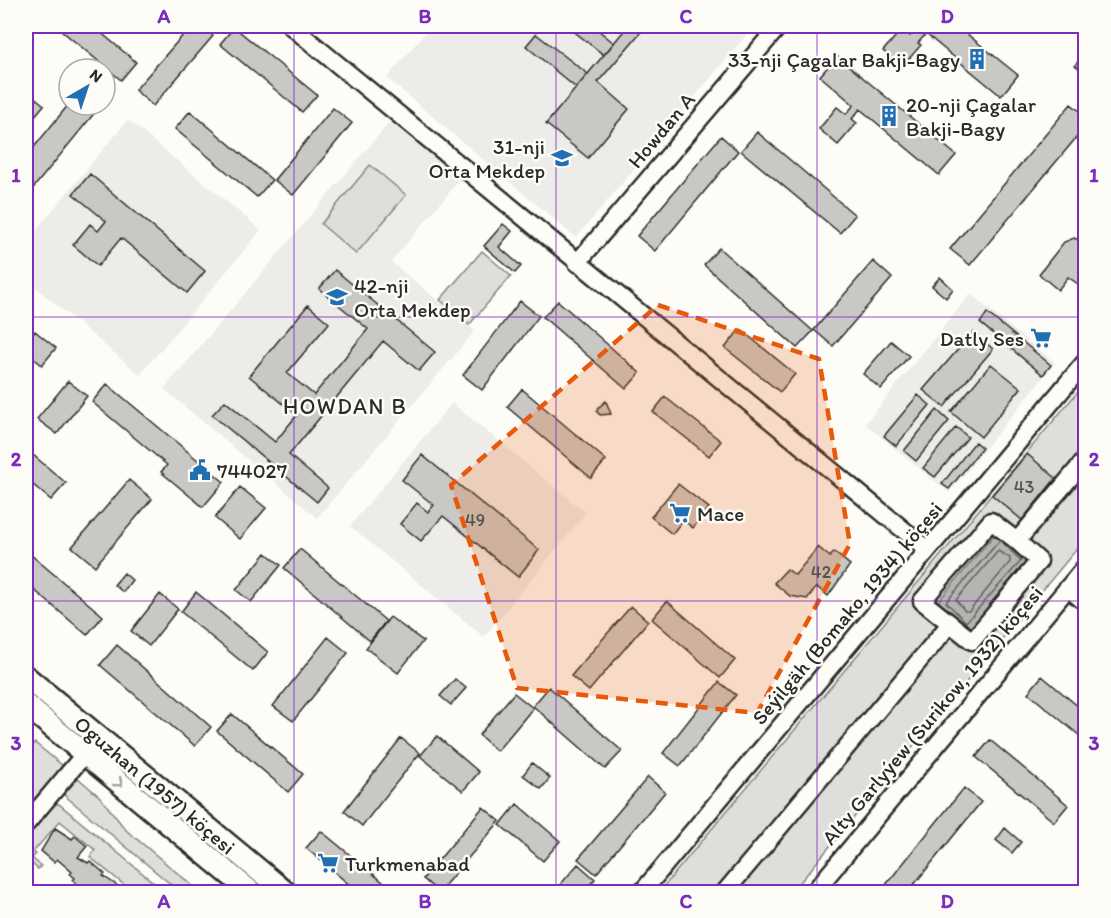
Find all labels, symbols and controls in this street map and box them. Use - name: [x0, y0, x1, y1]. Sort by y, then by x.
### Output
- text: A: [157, 4, 171, 28]
- text: B: [419, 4, 432, 28]
- text: C: [680, 4, 693, 28]
- text: D: [940, 4, 954, 28]
- place label: 33-nji Çagalar Bakji-Bagy: [728, 47, 960, 72]
- building icon: 33-nji Çagalar Bakji-Bagy: [965, 47, 989, 71]
- north arrow: [57, 57, 117, 117]
- text: N: [86, 65, 106, 87]
- street label: Howdan A: [622, 87, 700, 173]
- place label: 20-nji Çagalar Bakji-Bagy: [906, 92, 1036, 141]
- building icon: 20-nji Çagalar Bakji-Bagy: [877, 104, 901, 128]
- place label: 31-nji Orta Mekdep: [429, 134, 545, 183]
- school or university icon: 31-nji Orta Mekdep: [550, 146, 574, 170]
- text: 1: [11, 163, 21, 187]
- text: 1: [1089, 163, 1099, 187]
- place label: 42-nji Orta Mekdep: [354, 273, 471, 322]
- school or university icon: 42-nji Orta Mekdep: [325, 285, 349, 309]
- place label: Datly Ses: [940, 326, 1024, 351]
- supermarket icon: Datly Ses: [1029, 326, 1053, 350]
- district label: HOWDAN B: [283, 393, 407, 420]
- text: 2: [11, 447, 22, 471]
- text: 2: [1089, 447, 1100, 471]
- public building icon: 744027: [188, 458, 212, 482]
- place label: 744027: [217, 458, 287, 483]
- house number: 43: [1014, 476, 1034, 498]
- street label: Seýilgäh (Bomako, 1934) köçesi: [746, 496, 948, 730]
- supermarket icon: Mace: [668, 501, 692, 525]
- place label: Mace: [697, 501, 744, 526]
- house number: 49: [465, 509, 485, 531]
- house number: 42: [811, 561, 832, 583]
- street label: Alty Garlyýew (Surikow, 1932) köçesi: [816, 580, 1048, 850]
- street label: Oguzhan (1957) köçesi: [70, 710, 240, 860]
- text: 3: [11, 731, 22, 755]
- text: 3: [1089, 731, 1100, 755]
- one-way arrow: [112, 775, 123, 786]
- supermarket icon: Turkmenabad: [316, 851, 340, 875]
- place label: Turkmenabad: [345, 851, 470, 876]
- text: A: [157, 889, 171, 913]
- text: B: [419, 889, 432, 913]
- text: C: [680, 889, 693, 913]
- text: D: [940, 889, 954, 913]

